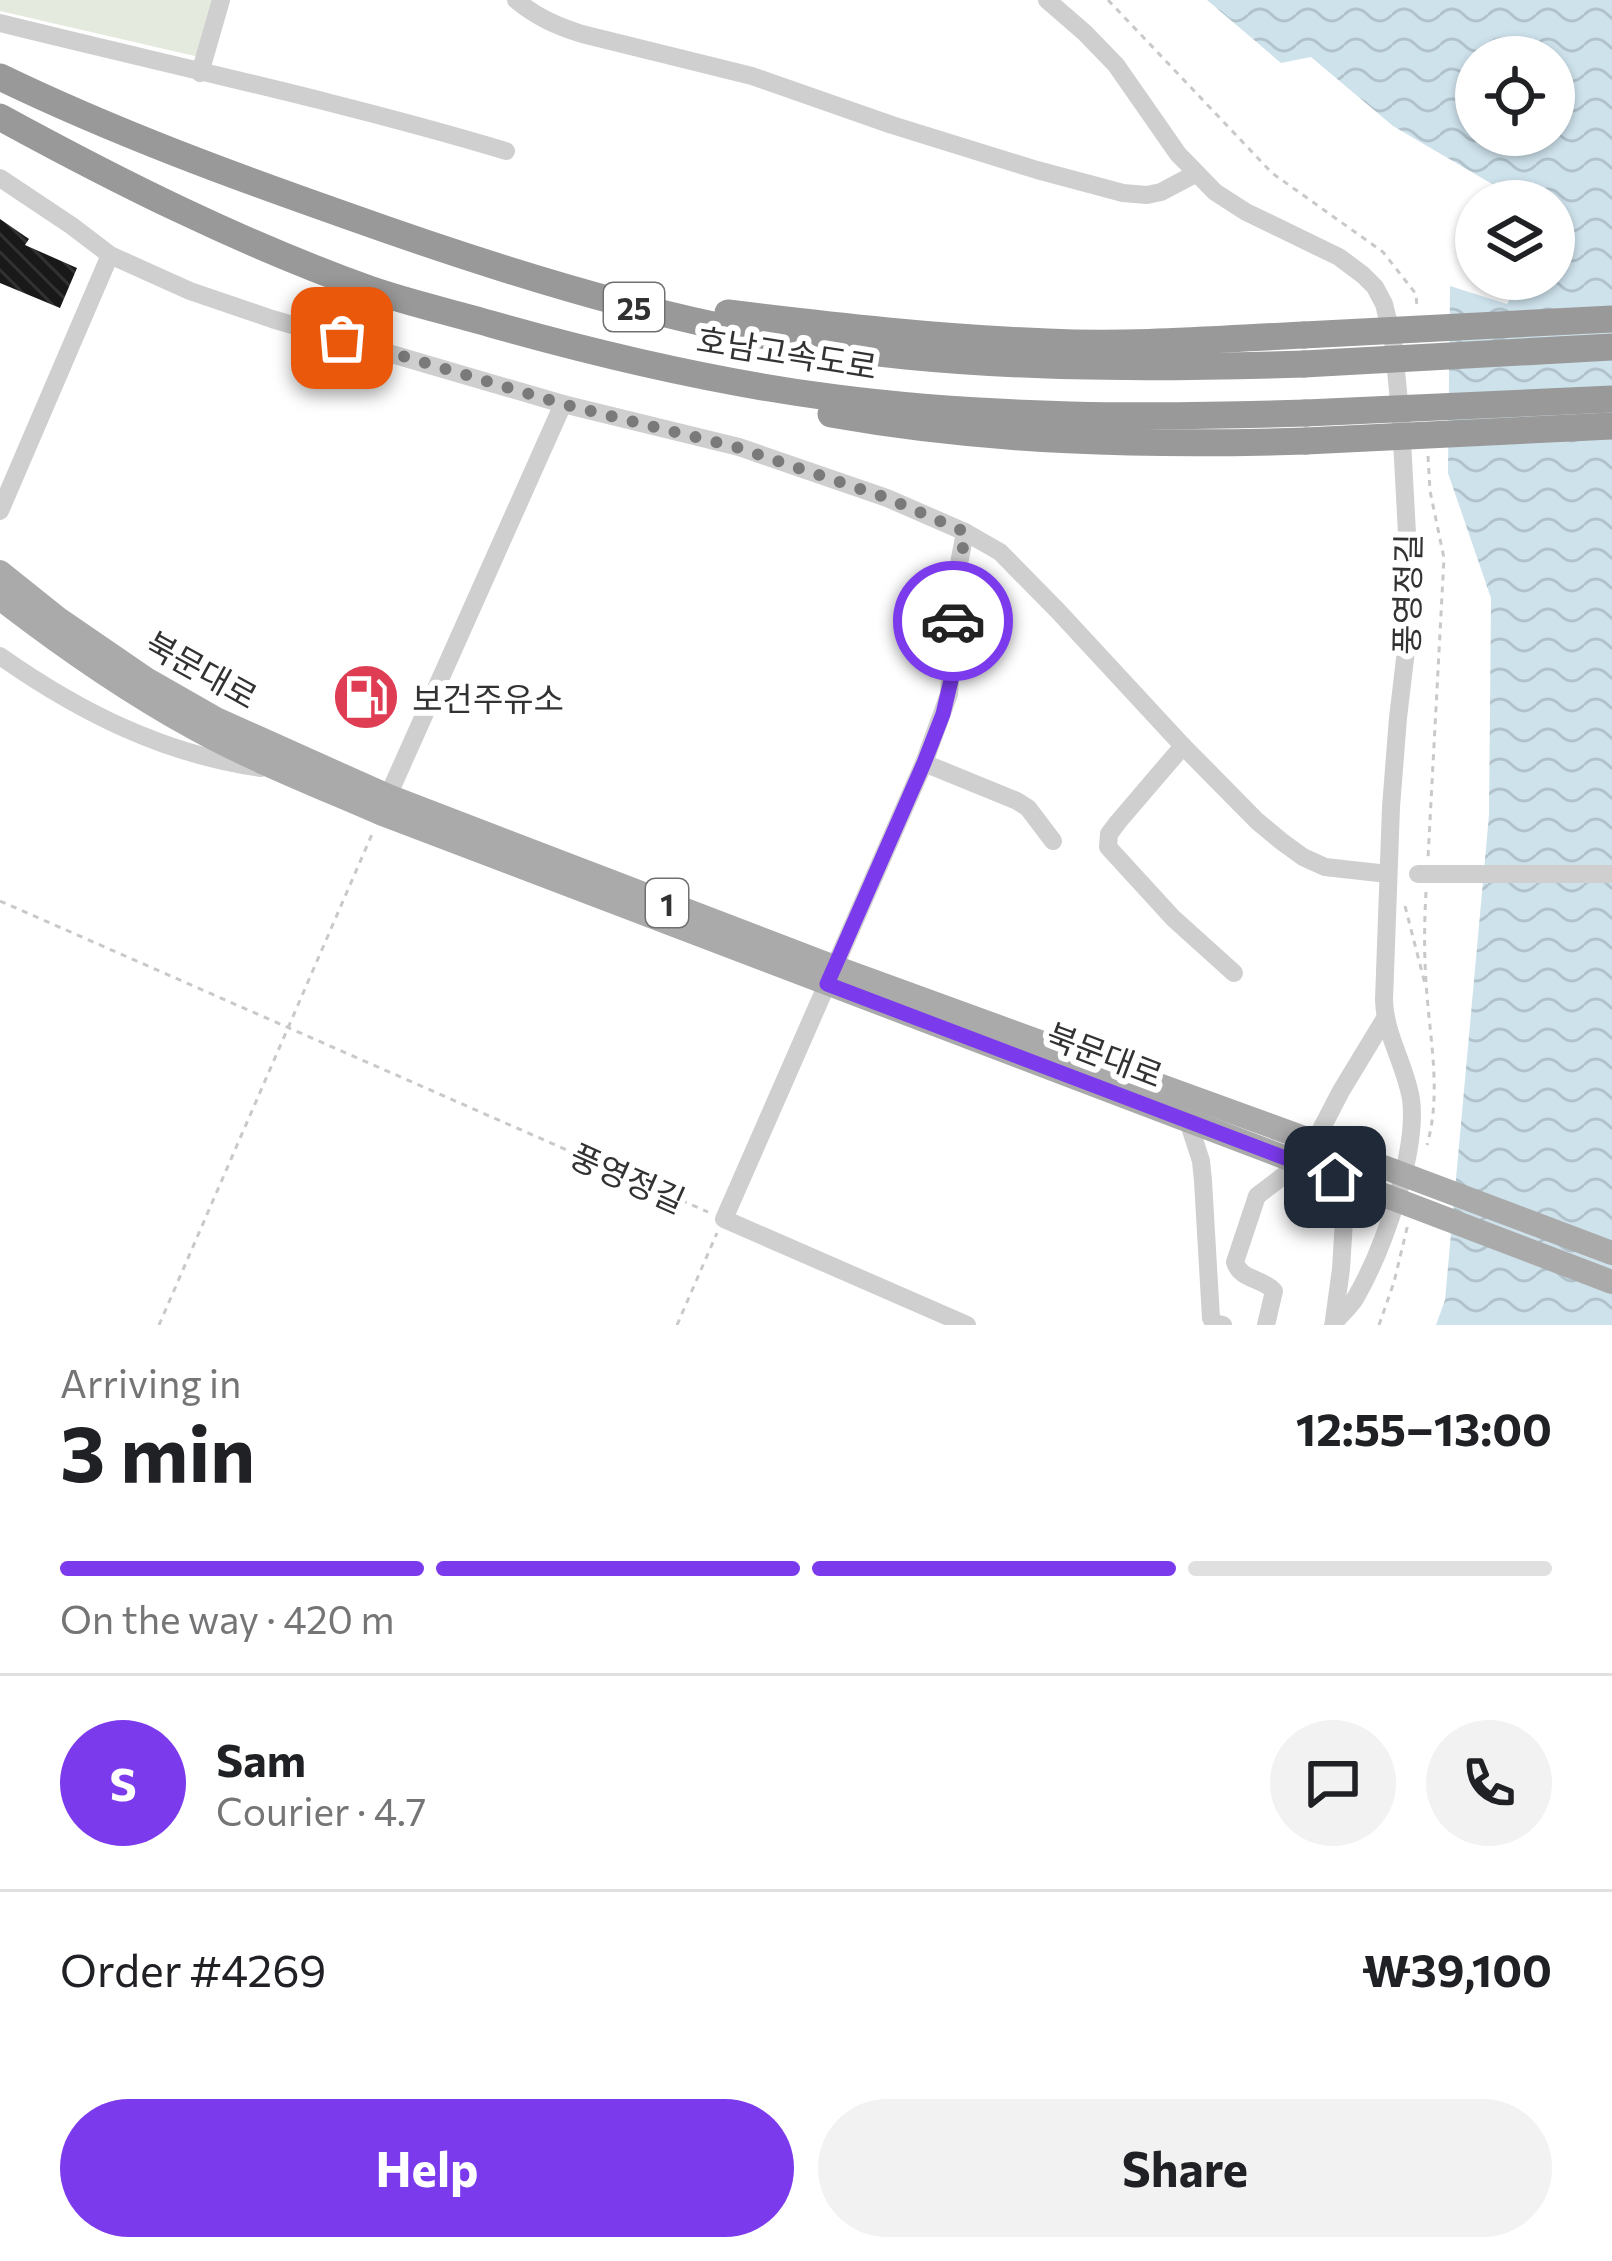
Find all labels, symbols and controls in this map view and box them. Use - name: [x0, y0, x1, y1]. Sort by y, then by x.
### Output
- map controls: [1455, 36, 1575, 300]
- button: locate: [1455, 36, 1575, 156]
- button: layers: [1455, 180, 1575, 300]
- road number: 25: [604, 283, 664, 331]
- pin: [291, 287, 393, 389]
- icon: bag: [309, 305, 375, 371]
- street label: 호남고속도로: [694, 318, 880, 386]
- street label: 풍영정길: [1384, 533, 1428, 655]
- courier: [893, 561, 1013, 681]
- icon: car: [920, 588, 986, 654]
- street label: 북문대로: [139, 622, 265, 716]
- fuel station icon: 보건주유소: [331, 662, 401, 732]
- place label: 보건주유소: [412, 677, 564, 718]
- road number: 1: [646, 879, 688, 927]
- street label: 북문대로: [1041, 1013, 1169, 1095]
- pin: [1284, 1126, 1386, 1228]
- street label: 풍영정길: [564, 1134, 692, 1220]
- icon: home: [1302, 1144, 1368, 1210]
- text: Arriving in: [60, 1358, 241, 1406]
- text: 12:55–13:00: [1296, 1400, 1552, 1455]
- text: 3 min: [60, 1403, 255, 1498]
- text: On the way · 420 m: [60, 1594, 394, 1642]
- button: chat: [1270, 1720, 1396, 1846]
- button: phone: [1426, 1720, 1552, 1846]
- text: Sam: [216, 1731, 306, 1786]
- text: S: [109, 1755, 137, 1810]
- text: Courier · 4.7: [216, 1786, 426, 1834]
- text: Order #4269: [60, 1941, 326, 1996]
- text: ₩39,100: [1362, 1941, 1552, 1996]
- button: Help: [60, 2099, 794, 2237]
- button: Share: [818, 2099, 1552, 2237]

